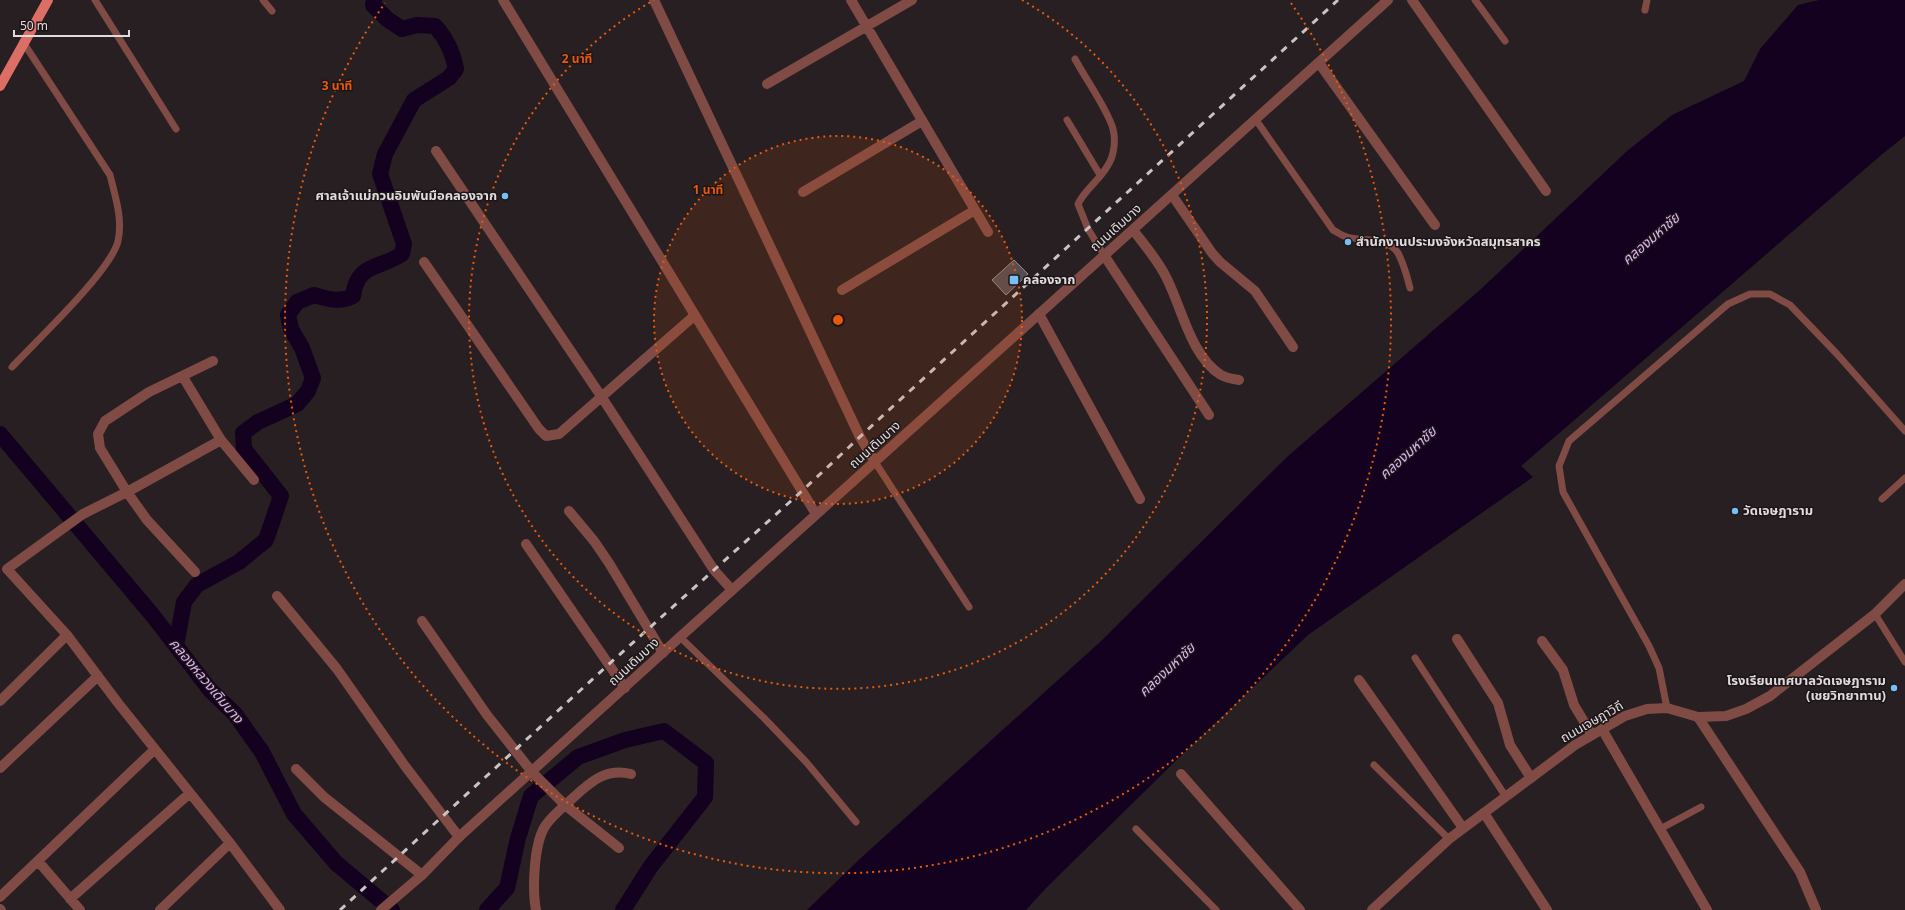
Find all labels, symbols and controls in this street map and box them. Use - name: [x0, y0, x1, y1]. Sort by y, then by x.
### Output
- scale bar: [14, 12, 129, 38]
- text: 50 m: [20, 17, 48, 35]
- text: 2 นาที: [562, 50, 592, 68]
- text: 3 นาที: [322, 77, 352, 95]
- text: 1 นาที: [693, 181, 723, 199]
- place label: ศาลเจ้าแม่กวนอิมพันมือคลองจาก: [315, 186, 497, 206]
- marker: ศาลเจ้าแม่กวนอิมพันมือคลองจาก: [500, 191, 510, 201]
- street label: ถนนเดิมบาง: [1086, 199, 1146, 257]
- water label: คลองมหาชัย: [1617, 207, 1686, 270]
- place label: สำนักงานประมงจังหวัดสมุทรสาคร: [1356, 232, 1541, 252]
- marker: สำนักงานประมงจังหวัดสมุทรสาคร: [1343, 237, 1353, 247]
- place label: คลองจาก: [1023, 270, 1075, 290]
- marker: คลองจาก: [1008, 274, 1020, 286]
- centre of rings: [831, 313, 845, 327]
- street label: ถนนเดิมบาง: [845, 416, 905, 474]
- water label: คลองมหาชัย: [1375, 420, 1443, 484]
- place label: วัดเจษฎาราม: [1743, 501, 1813, 521]
- marker: วัดเจษฎาราม: [1730, 506, 1740, 516]
- street label: ถนนเดิมบาง: [604, 633, 664, 691]
- water label: คลองหลวงเดิมบาง: [164, 634, 249, 729]
- water label: คลองมหาชัย: [1134, 637, 1201, 702]
- place label: โรงเรียนเทศบาลวัดเจษฎาราม (เชยวิทยาทาน): [1727, 671, 1886, 706]
- marker: โรงเรียนเทศบาลวัดเจษฎาราม (เชยวิทยาทาน): [1889, 683, 1899, 693]
- street label: ถนนเจษฎาวิถี: [1557, 696, 1627, 748]

